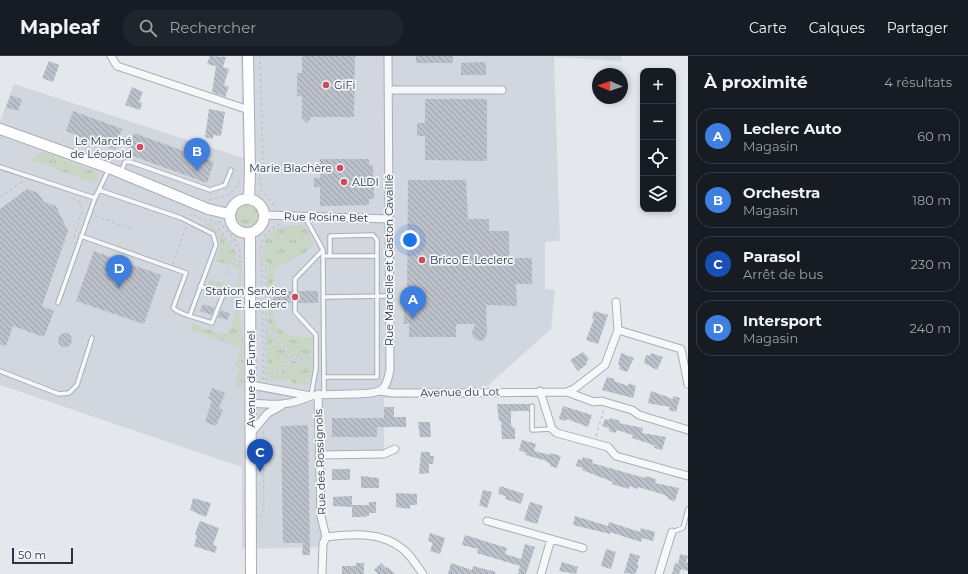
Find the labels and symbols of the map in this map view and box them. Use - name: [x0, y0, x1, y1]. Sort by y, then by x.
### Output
- north arrow: [592, 68, 628, 104]
- place label: GiFi: [334, 78, 355, 92]
- marker: GiFi: [321, 80, 331, 90]
- place label: Le Marché de Léopold: [70, 134, 132, 161]
- pin: B: [184, 138, 210, 171]
- marker: Le Marché de Léopold: [135, 142, 145, 152]
- place label: Marie Blachère: [249, 161, 332, 175]
- marker: Marie Blachère: [335, 163, 345, 173]
- street label: Rue Marcelle et Gaston Cavaillé: [382, 174, 396, 346]
- place label: ALDI: [352, 175, 379, 189]
- marker: ALDI: [339, 177, 349, 187]
- street label: Rue Rosine Bet: [284, 209, 369, 225]
- your location: [400, 230, 420, 250]
- place label: Brico E. Leclerc: [430, 253, 513, 267]
- pin: D: [106, 255, 132, 288]
- marker: Brico E. Leclerc: [417, 255, 427, 265]
- place label: Station Service E. Leclerc: [205, 284, 287, 311]
- pin: A: [400, 286, 426, 319]
- marker: Station Service E. Leclerc: [290, 292, 300, 302]
- street label: Avenue de Fumel: [244, 331, 258, 427]
- street label: Avenue du Lot: [420, 384, 501, 400]
- street label: Rue des Rossignols: [311, 408, 329, 515]
- pin: C: [247, 439, 273, 472]
- scale bar: [12, 546, 73, 565]

